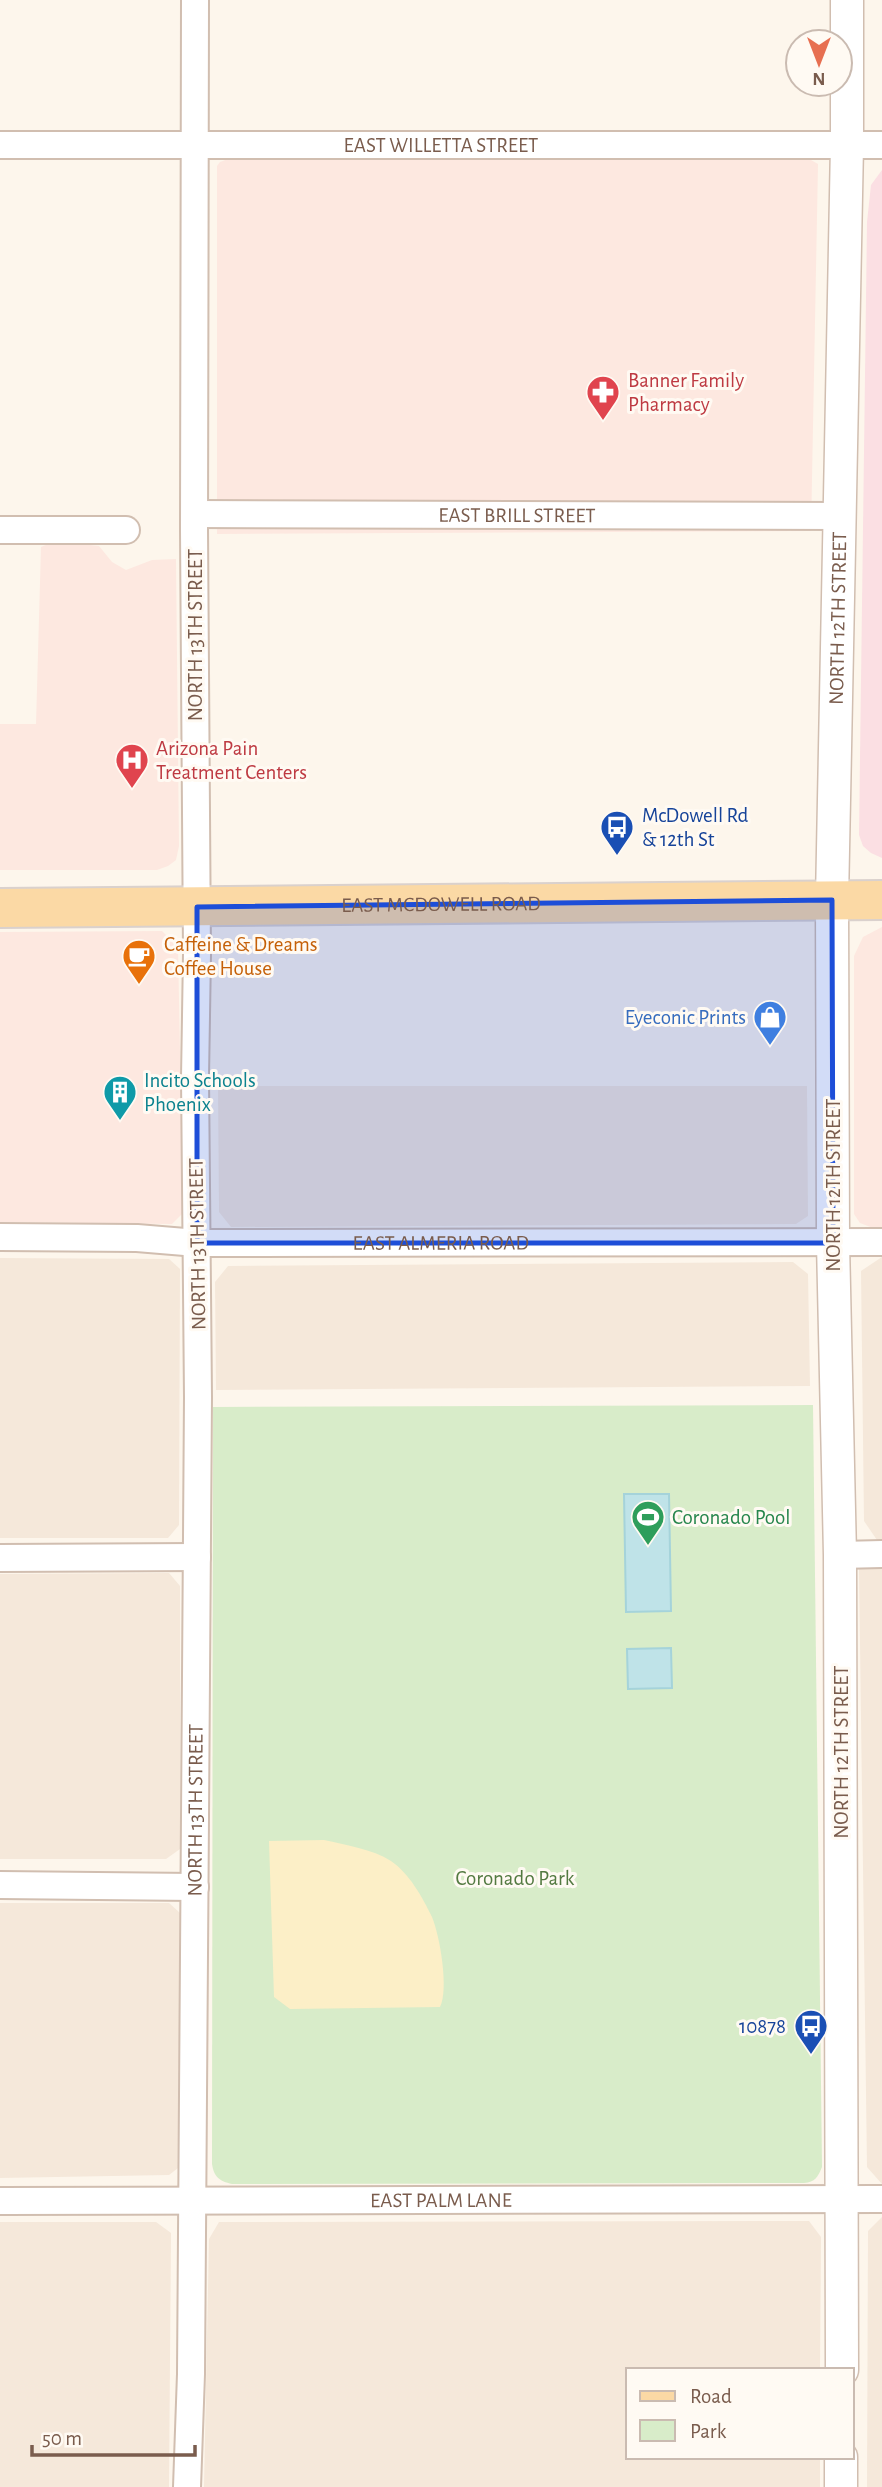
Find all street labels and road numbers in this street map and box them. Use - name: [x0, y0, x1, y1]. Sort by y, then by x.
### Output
- street label: EAST WILLETTA STREET: [344, 135, 538, 156]
- street label: EAST BRILL STREET: [438, 505, 596, 526]
- street label: NORTH 12TH STREET: [826, 531, 850, 705]
- street label: NORTH 13TH STREET: [185, 549, 206, 721]
- street label: EAST MCDOWELL ROAD: [341, 893, 541, 916]
- street label: NORTH 12TH STREET: [823, 1098, 844, 1272]
- street label: NORTH 13TH STREET: [185, 1158, 210, 1330]
- street label: EAST ALMERIA ROAD: [353, 1233, 529, 1254]
- street label: NORTH 12TH STREET: [831, 1665, 852, 1839]
- street label: NORTH 13TH STREET: [184, 1724, 207, 1896]
- street label: EAST PALM LANE: [370, 2190, 512, 2211]

